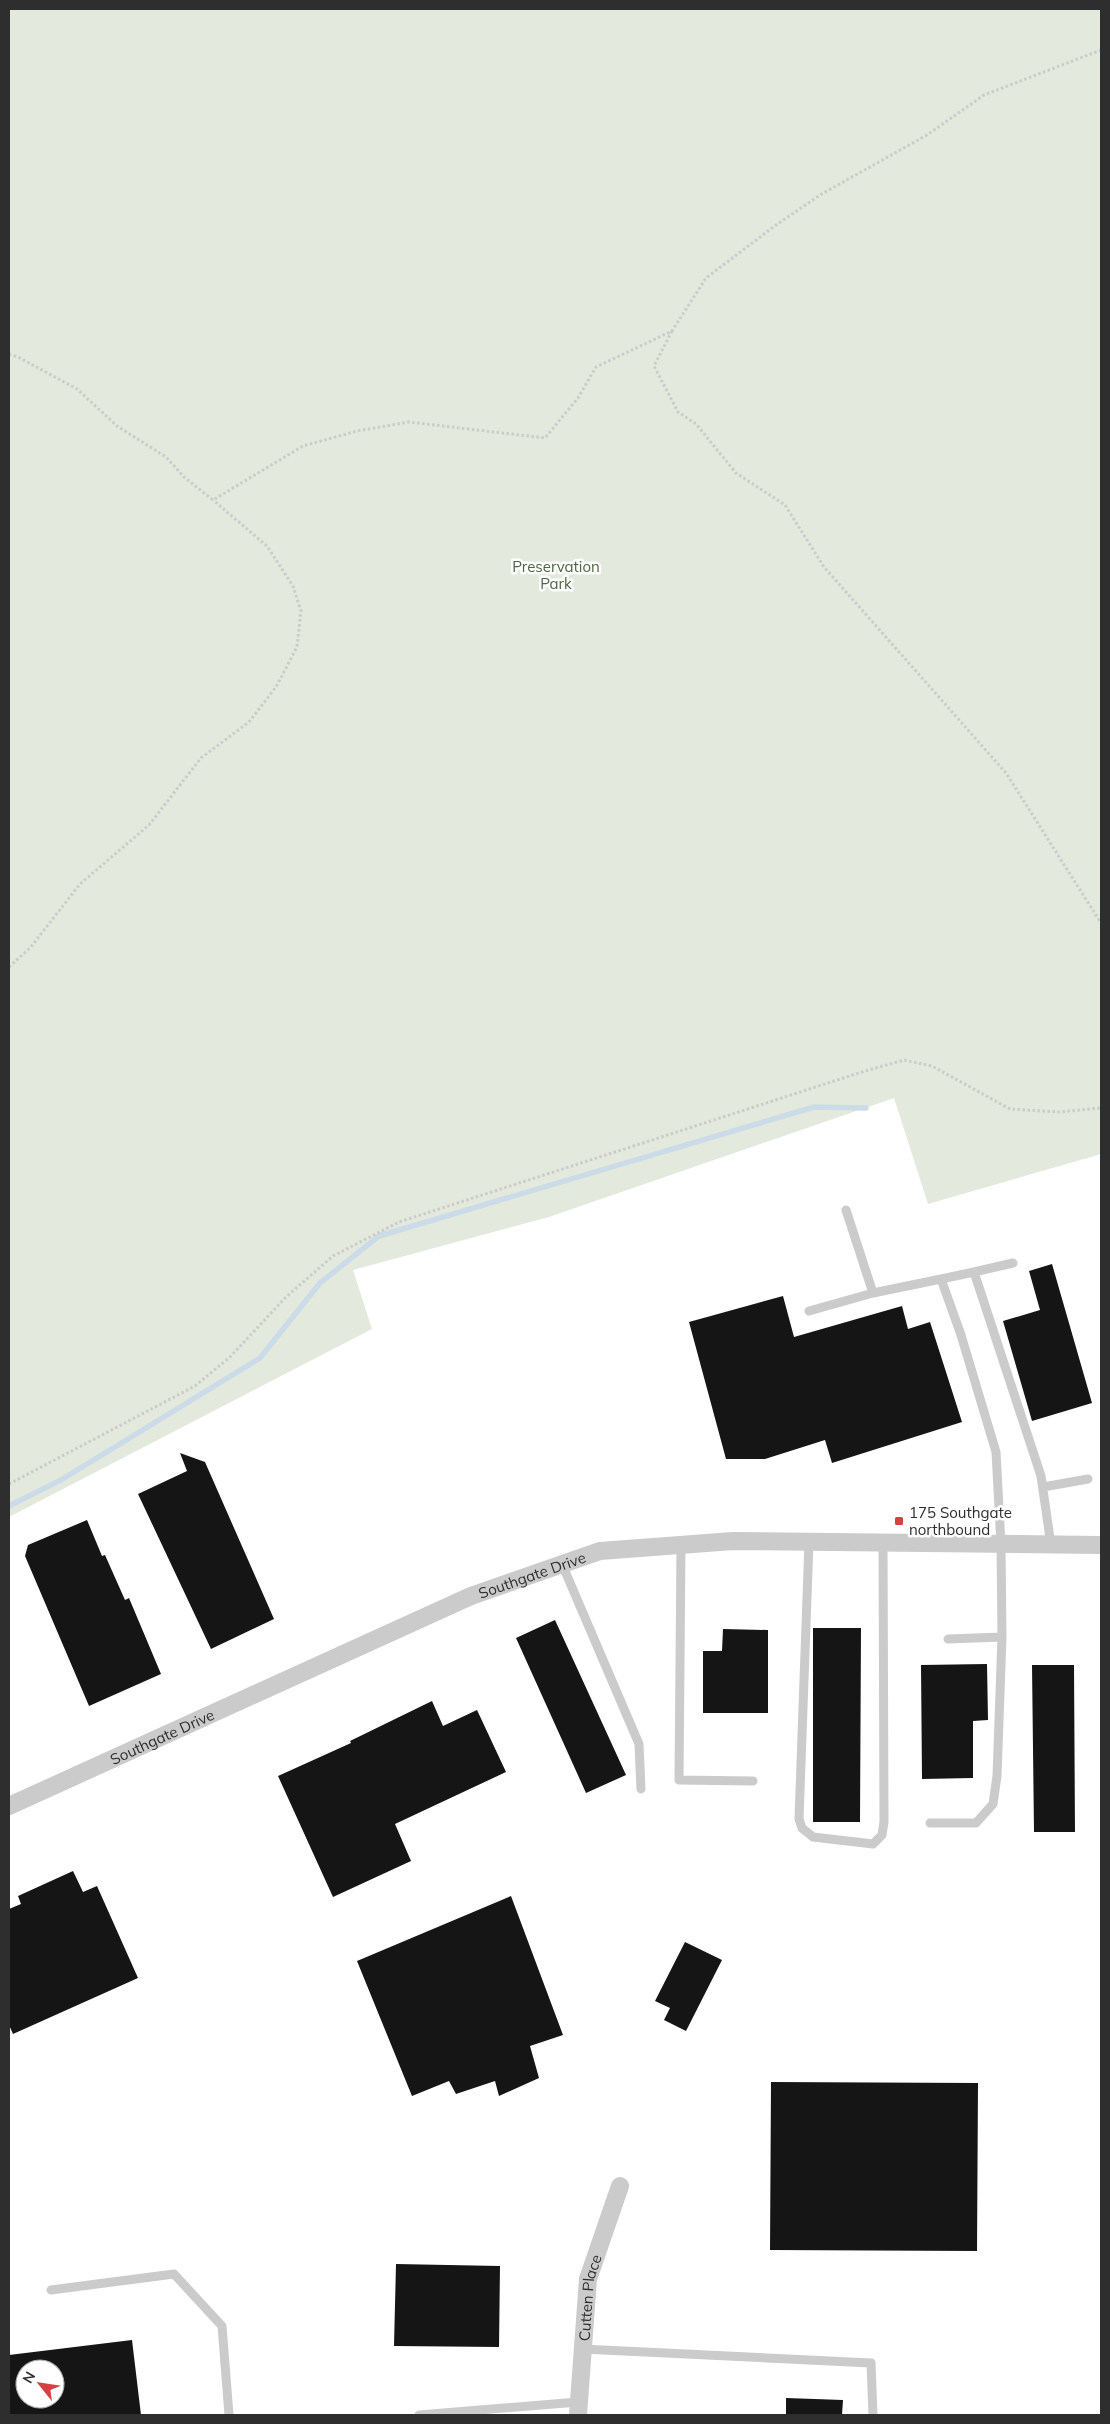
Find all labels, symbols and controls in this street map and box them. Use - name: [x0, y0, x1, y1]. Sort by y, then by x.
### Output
- park label: Preservation Park: [512, 557, 600, 593]
- place label: 175 Southgate northbound: [909, 1503, 1012, 1539]
- marker: 175 Southgate northbound: [893, 1515, 905, 1527]
- street label: Southgate Drive: [476, 1547, 588, 1602]
- street label: Southgate Drive: [107, 1705, 217, 1768]
- street label: Cutten Place: [574, 2252, 605, 2342]
- north arrow: [15, 2359, 65, 2409]
- text: N: [18, 2368, 39, 2387]

